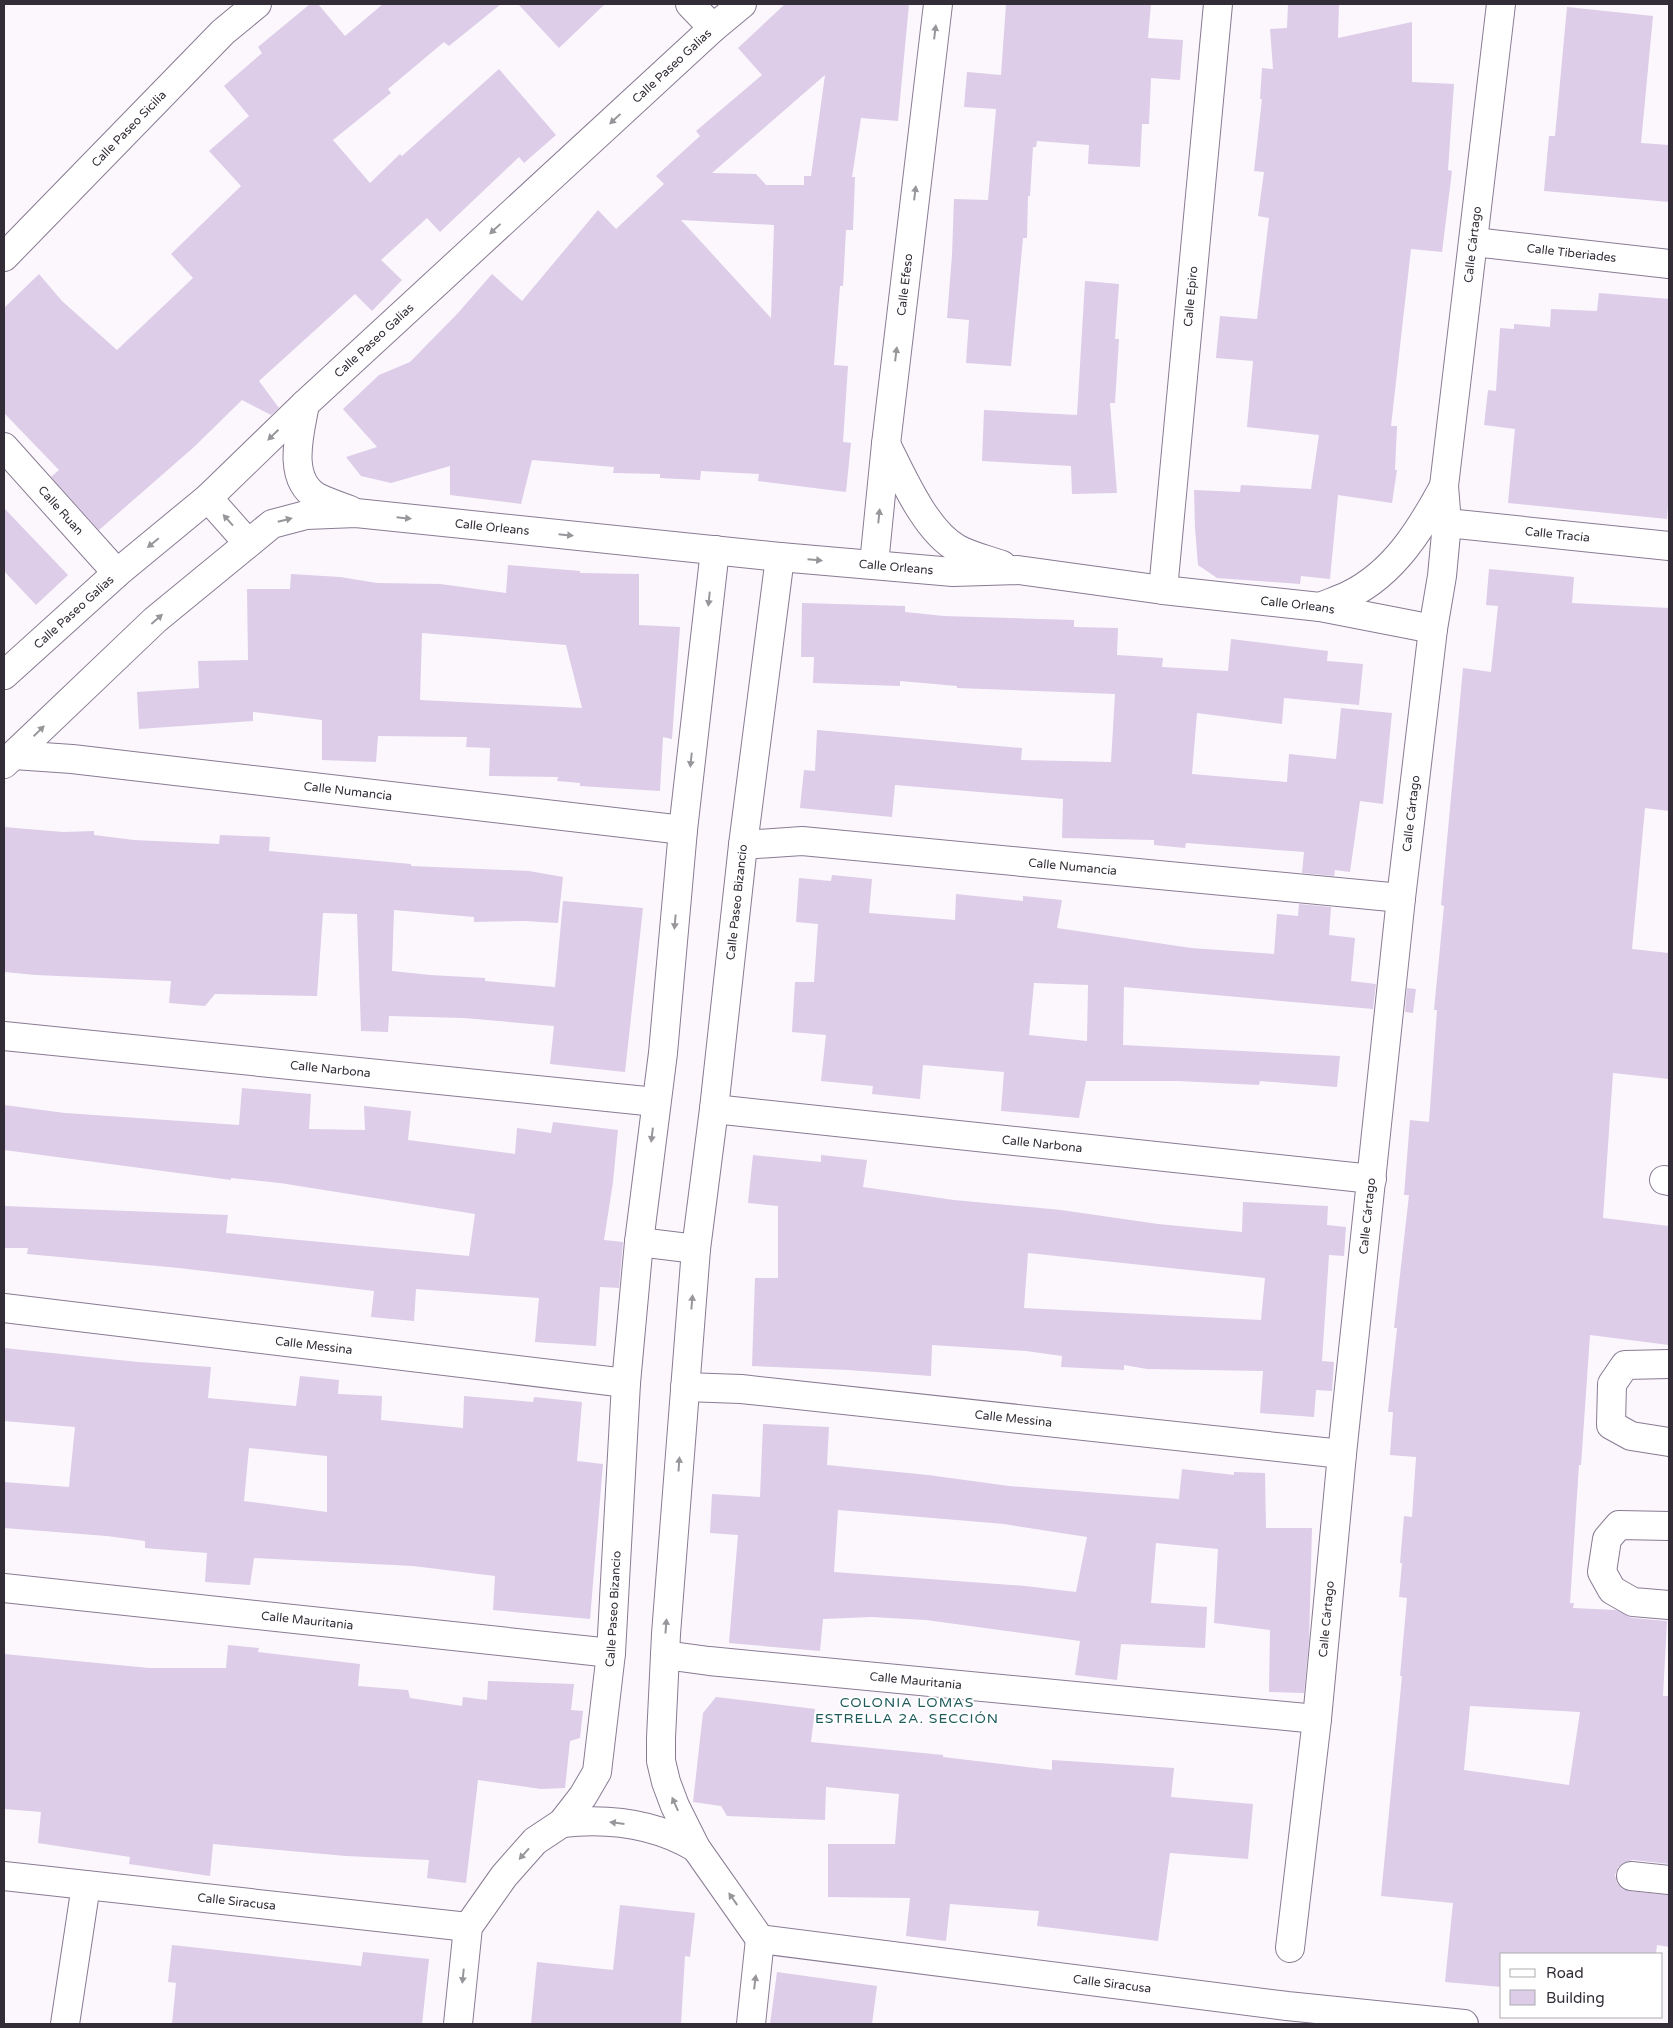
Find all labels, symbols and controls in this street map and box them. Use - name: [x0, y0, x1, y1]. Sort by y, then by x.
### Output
- one-way arrow: [931, 23, 939, 39]
- street label: Calle Paseo Galias: [629, 26, 715, 106]
- street label: Calle Paseo Sicilia: [89, 88, 169, 170]
- one-way arrow: [608, 113, 621, 124]
- one-way arrow: [912, 185, 920, 201]
- street label: Calle Cártago: [1461, 206, 1484, 284]
- one-way arrow: [490, 223, 502, 235]
- street label: Calle Tiberiades: [1526, 241, 1617, 265]
- street label: Calle Efeso: [894, 253, 915, 317]
- street label: Calle Epiro: [1181, 265, 1200, 327]
- street label: Calle Paseo Galias: [331, 300, 417, 380]
- one-way arrow: [892, 346, 900, 362]
- one-way arrow: [268, 428, 280, 440]
- street label: Calle Ruan: [35, 483, 86, 538]
- one-way arrow: [875, 508, 883, 524]
- one-way arrow: [397, 514, 413, 522]
- one-way arrow: [222, 515, 234, 527]
- one-way arrow: [278, 516, 293, 524]
- street label: Calle Orleans: [454, 516, 530, 538]
- street label: Calle Tracia: [1524, 524, 1591, 545]
- one-way arrow: [558, 531, 574, 539]
- one-way arrow: [147, 538, 160, 549]
- one-way arrow: [808, 556, 824, 564]
- street label: Calle Orleans: [858, 557, 934, 577]
- street label: Calle Paseo Galias: [31, 572, 117, 652]
- one-way arrow: [705, 591, 713, 607]
- street label: Calle Orleans: [1260, 594, 1336, 617]
- one-way arrow: [151, 613, 164, 624]
- one-way arrow: [33, 725, 45, 737]
- one-way arrow: [687, 752, 695, 768]
- street label: Calle Cártago: [1400, 774, 1423, 853]
- street label: Calle Numancia: [303, 779, 393, 803]
- street label: Calle Paseo Bizancio: [723, 843, 750, 961]
- street label: Calle Numancia: [1028, 856, 1118, 878]
- one-way arrow: [671, 914, 679, 930]
- street label: Calle Narbona: [289, 1058, 371, 1080]
- one-way arrow: [648, 1128, 656, 1144]
- street label: Calle Narbona: [1001, 1133, 1083, 1155]
- street label: Calle Cártago: [1356, 1177, 1378, 1255]
- one-way arrow: [688, 1294, 696, 1310]
- street label: Calle Messina: [274, 1334, 353, 1357]
- street label: Calle Messina: [974, 1407, 1053, 1430]
- one-way arrow: [675, 1456, 683, 1472]
- street label: Calle Paseo Bizancio: [602, 1550, 624, 1668]
- street label: Calle Cártago: [1316, 1580, 1337, 1658]
- street label: Calle Mauritania: [260, 1609, 354, 1632]
- one-way arrow: [663, 1618, 671, 1634]
- street label: Calle Mauritania: [869, 1669, 962, 1692]
- district label: COLONIA LOMAS ESTRELLA 2A. SECCIÓN: [815, 1694, 999, 1727]
- one-way arrow: [670, 1797, 678, 1811]
- one-way arrow: [609, 1819, 625, 1827]
- one-way arrow: [518, 1847, 530, 1859]
- street label: Calle Siracusa: [197, 1890, 277, 1913]
- one-way arrow: [728, 1892, 738, 1906]
- legend: [1500, 1953, 1663, 2018]
- text: Road: [1546, 1964, 1584, 1982]
- one-way arrow: [459, 1968, 467, 1984]
- street label: Calle Siracusa: [1072, 1972, 1152, 1996]
- one-way arrow: [751, 1973, 759, 1989]
- text: Building: [1546, 1989, 1605, 2007]

